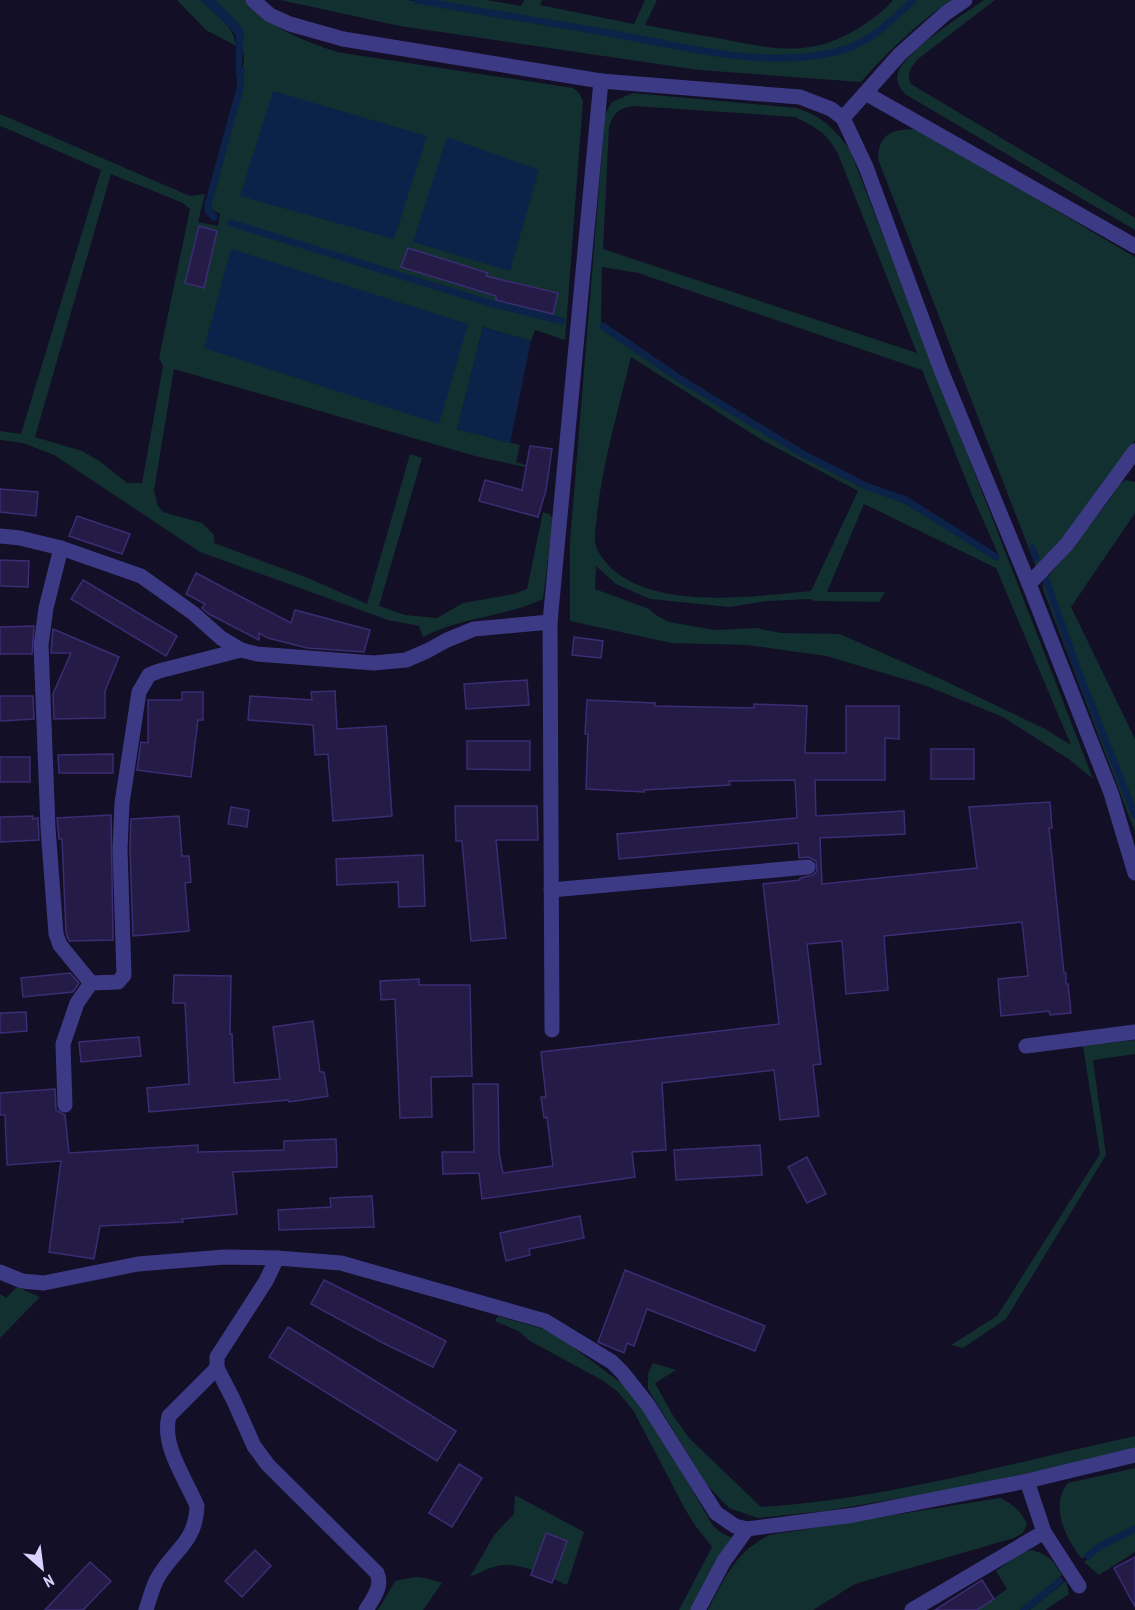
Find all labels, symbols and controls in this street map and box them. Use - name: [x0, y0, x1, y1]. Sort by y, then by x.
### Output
- north arrow: [12, 1538, 72, 1598]
- text: N: [41, 1570, 58, 1592]

